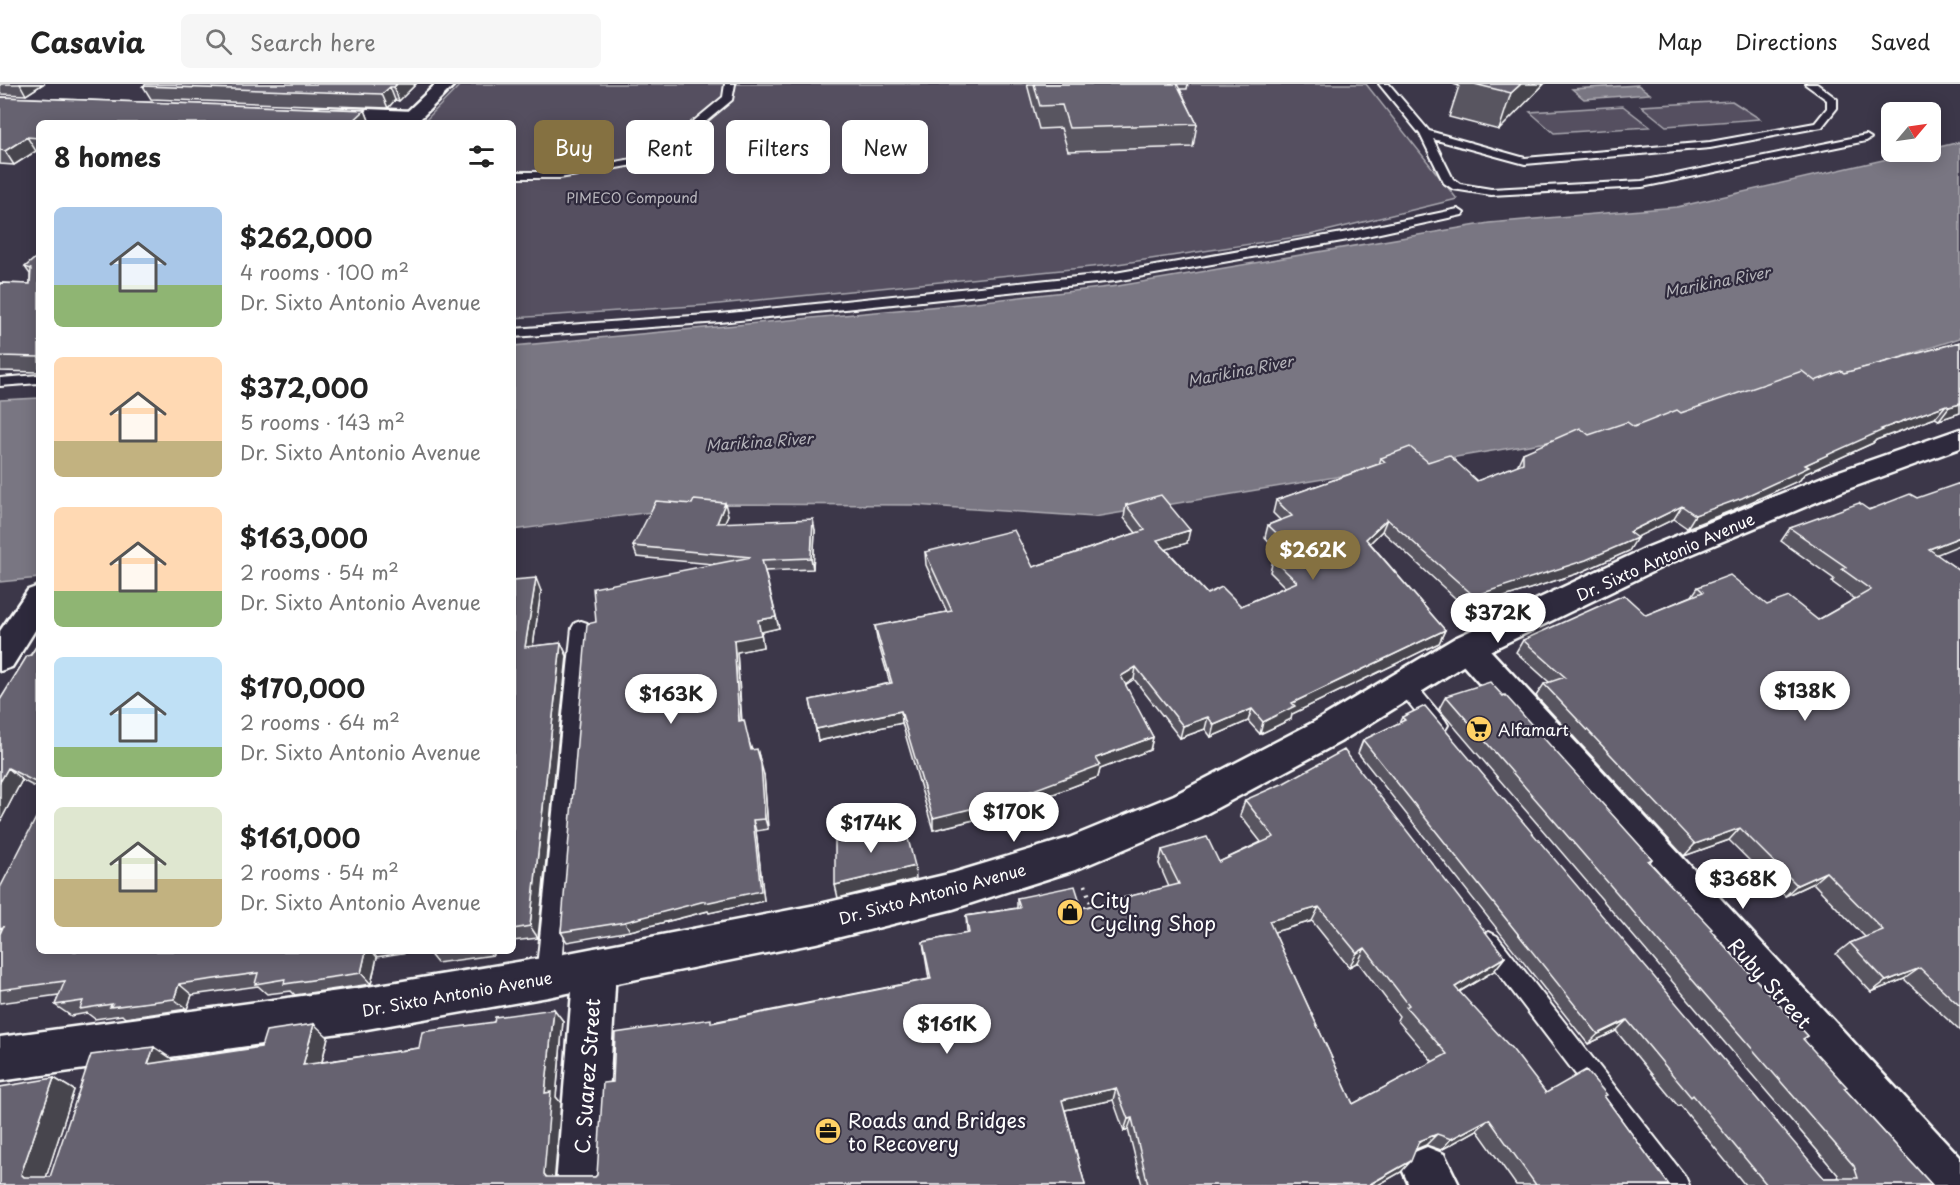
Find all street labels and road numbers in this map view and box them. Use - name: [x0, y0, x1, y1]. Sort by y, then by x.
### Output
- street label: Dr. Sixto Antonio Avenue: [1572, 506, 1758, 606]
- street label: Dr. Sixto Antonio Avenue: [836, 856, 1028, 930]
- street label: Ruby Street: [1721, 931, 1819, 1035]
- street label: Dr. Sixto Antonio Avenue: [360, 964, 554, 1022]
- street label: C. Suarez Street: [567, 997, 607, 1155]

